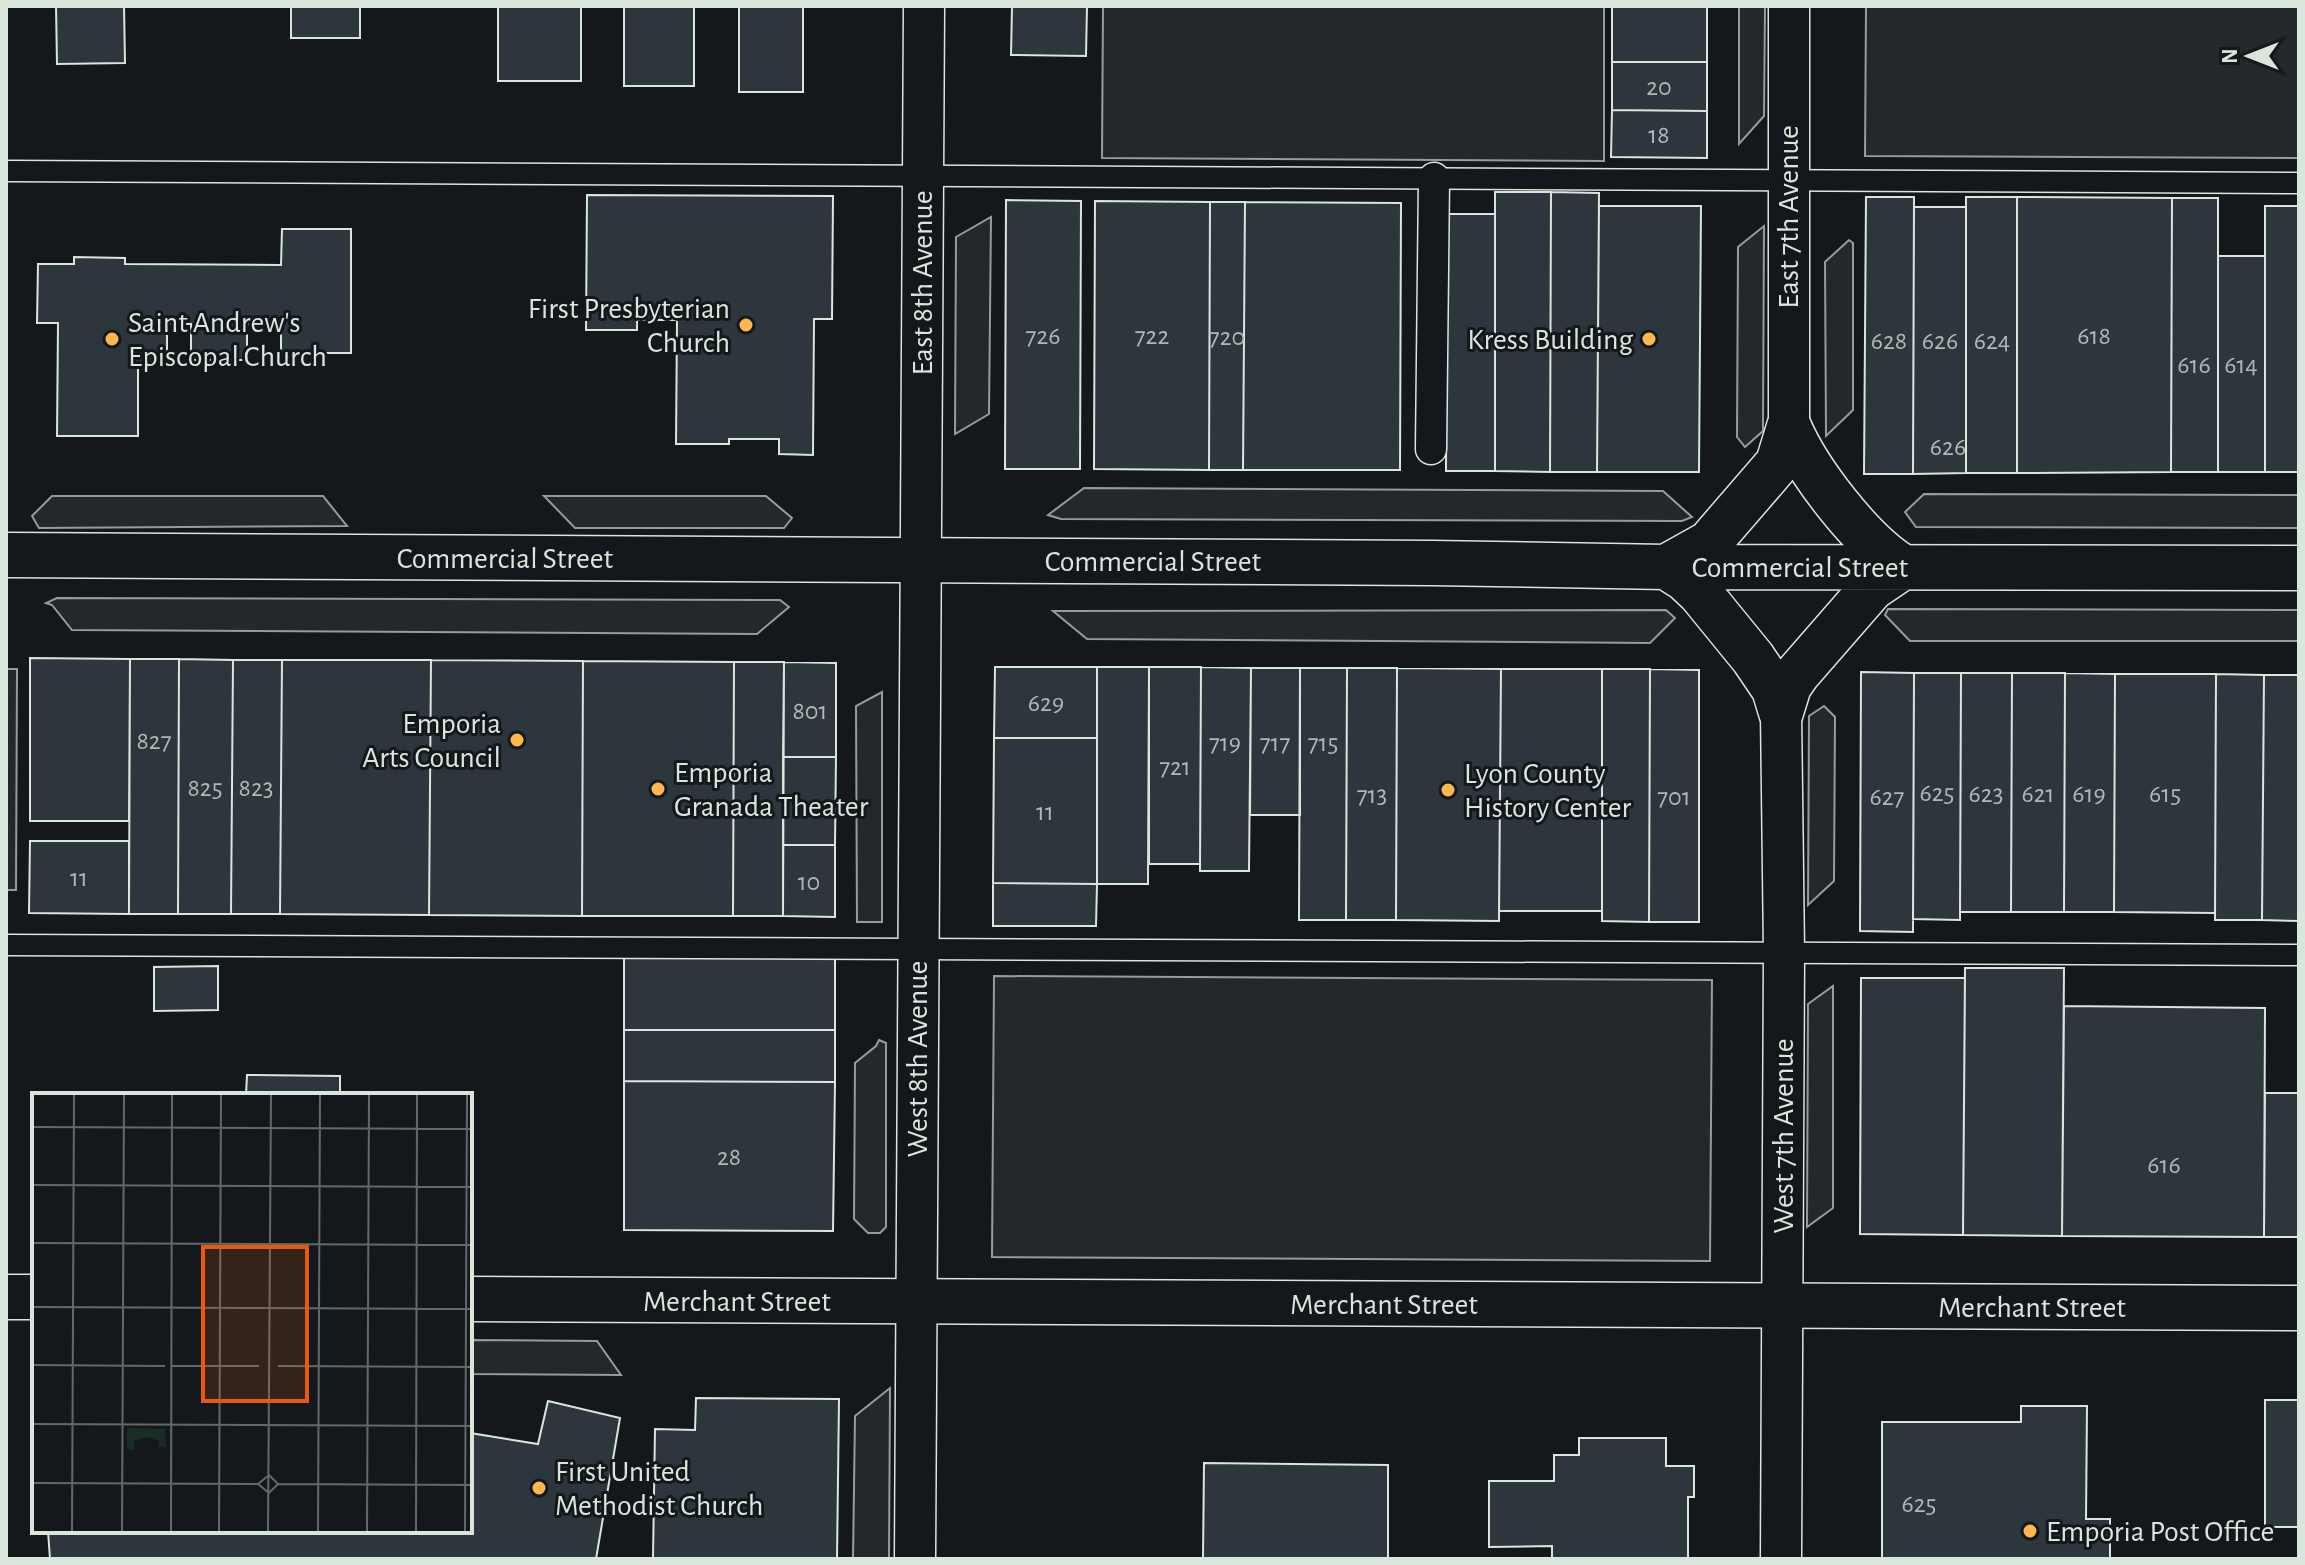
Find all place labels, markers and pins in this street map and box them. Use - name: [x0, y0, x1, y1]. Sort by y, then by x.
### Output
- place label: First Presbyterian Church: [528, 294, 730, 358]
- place label: Saint Andrew's Episcopal Church: [128, 308, 327, 372]
- marker: First Presbyterian Church: [737, 316, 755, 334]
- place label: Kress Building: [1467, 325, 1633, 355]
- marker: Saint Andrew's Episcopal Church: [103, 330, 121, 348]
- marker: Kress Building: [1640, 330, 1658, 348]
- place label: Emporia Arts Council: [362, 709, 501, 773]
- marker: Emporia Arts Council: [508, 731, 526, 749]
- place label: Emporia Granada Theater: [674, 758, 869, 822]
- place label: Lyon County History Center: [1464, 759, 1632, 823]
- marker: Emporia Granada Theater: [649, 780, 667, 798]
- marker: Lyon County History Center: [1439, 781, 1457, 799]
- place label: First United Methodist Church: [555, 1457, 763, 1521]
- marker: First United Methodist Church: [530, 1479, 548, 1497]
- place label: Emporia Post Office: [2046, 1517, 2274, 1547]
- marker: Emporia Post Office: [2021, 1522, 2039, 1540]

